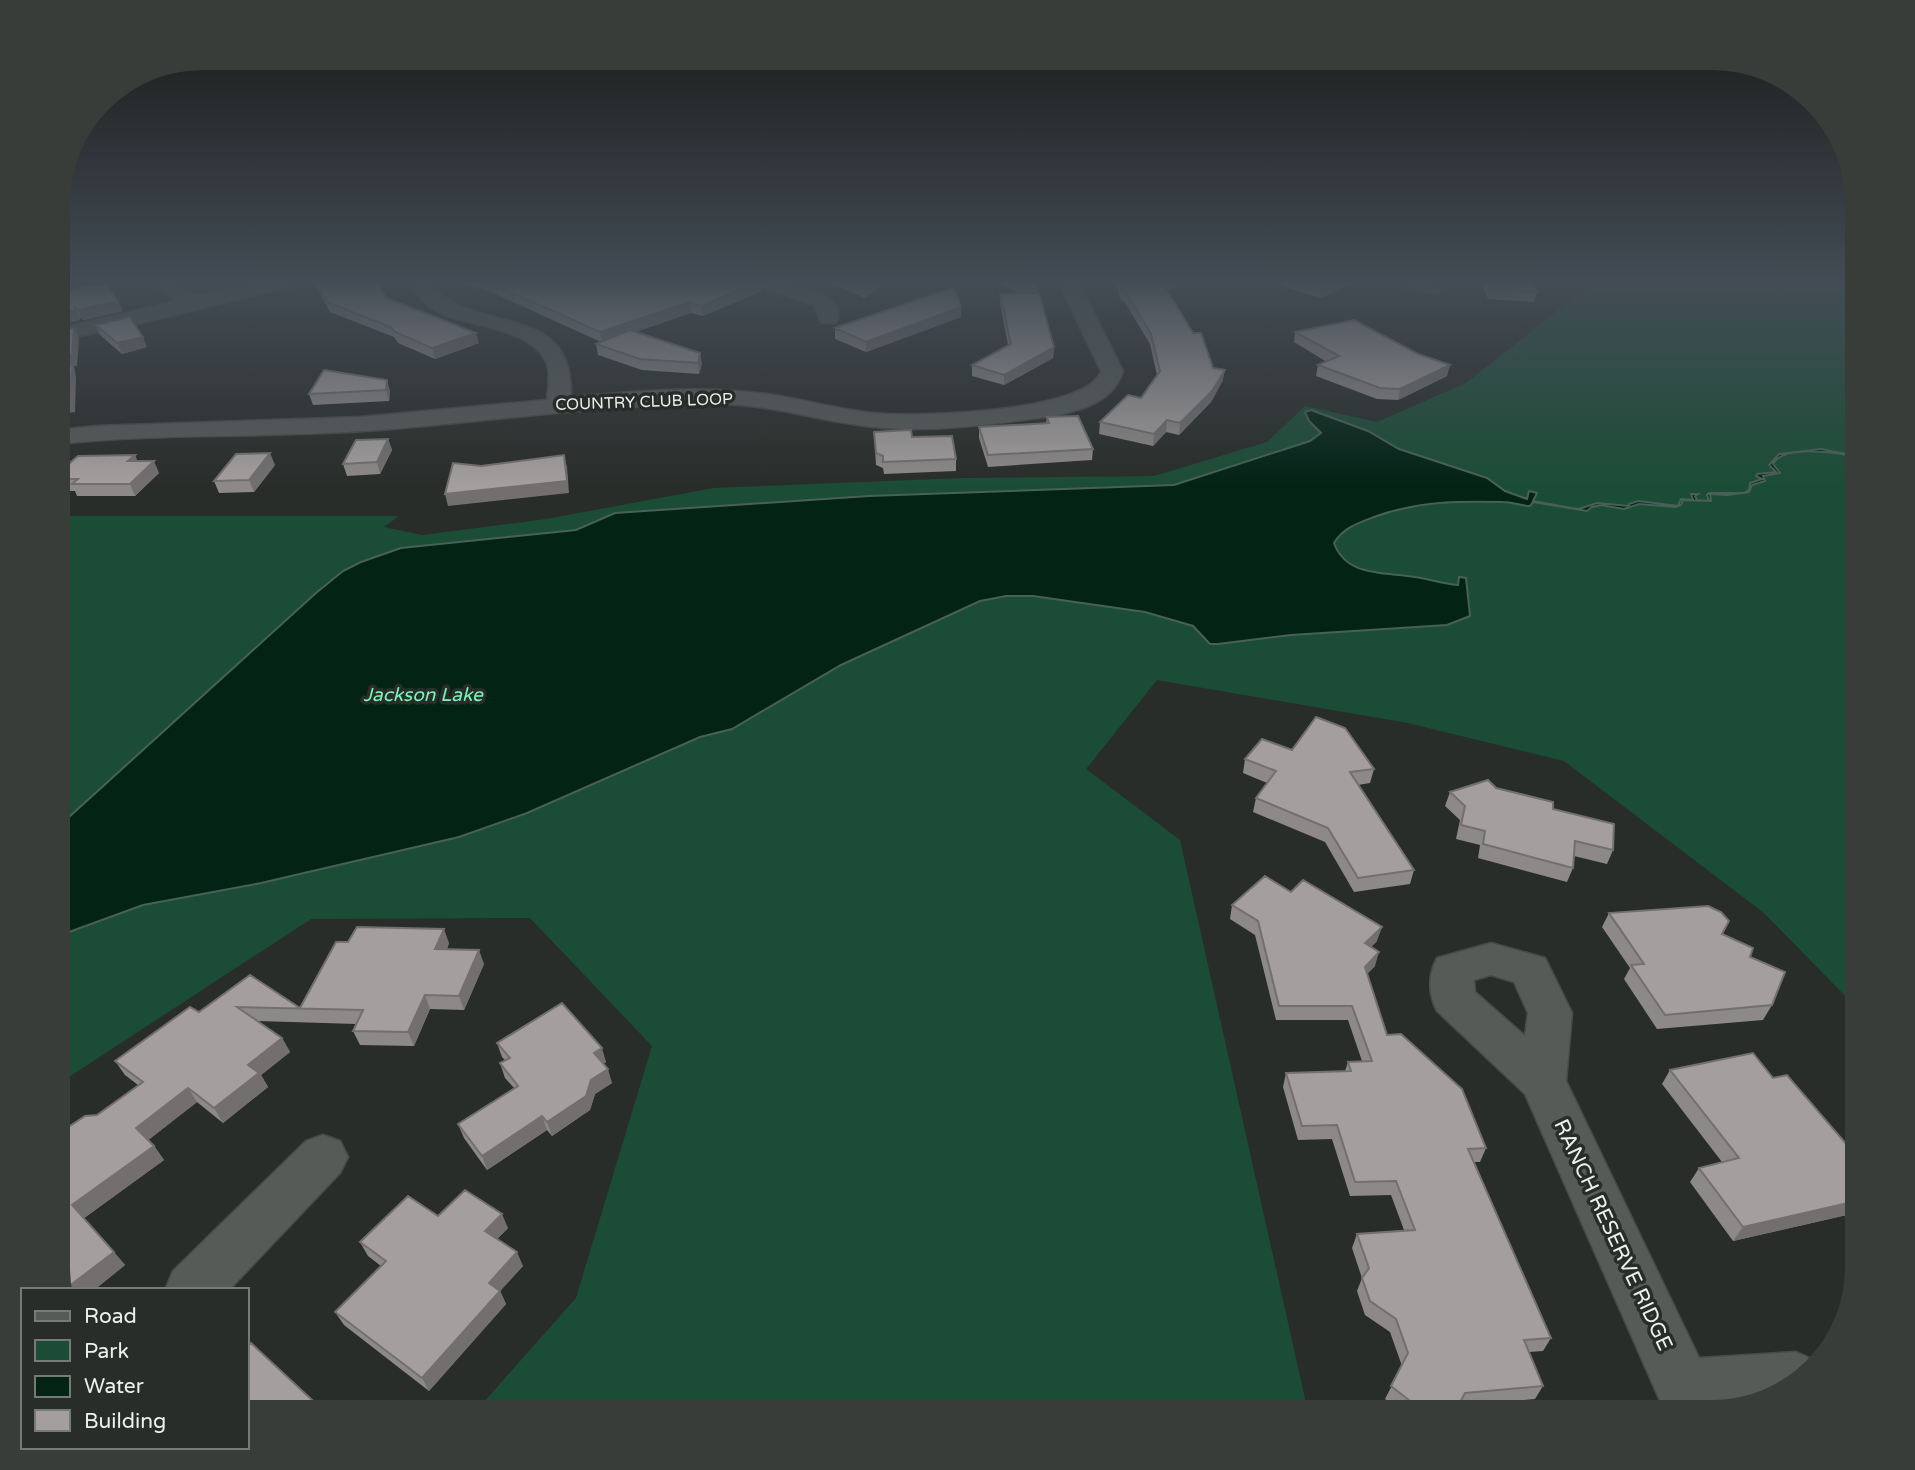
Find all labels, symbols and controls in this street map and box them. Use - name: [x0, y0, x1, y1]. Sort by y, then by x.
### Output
- street label: COUNTRY CLUB LOOP: [555, 389, 733, 415]
- water label: Jackson Lake: [363, 684, 484, 706]
- street label: RANCH RESERVE RIDGE: [1548, 1115, 1678, 1355]
- legend: [21, 1288, 248, 1449]
- text: Road: [84, 1304, 137, 1329]
- text: Park: [84, 1339, 129, 1364]
- text: Water: [84, 1374, 144, 1399]
- text: Building: [84, 1409, 166, 1434]

